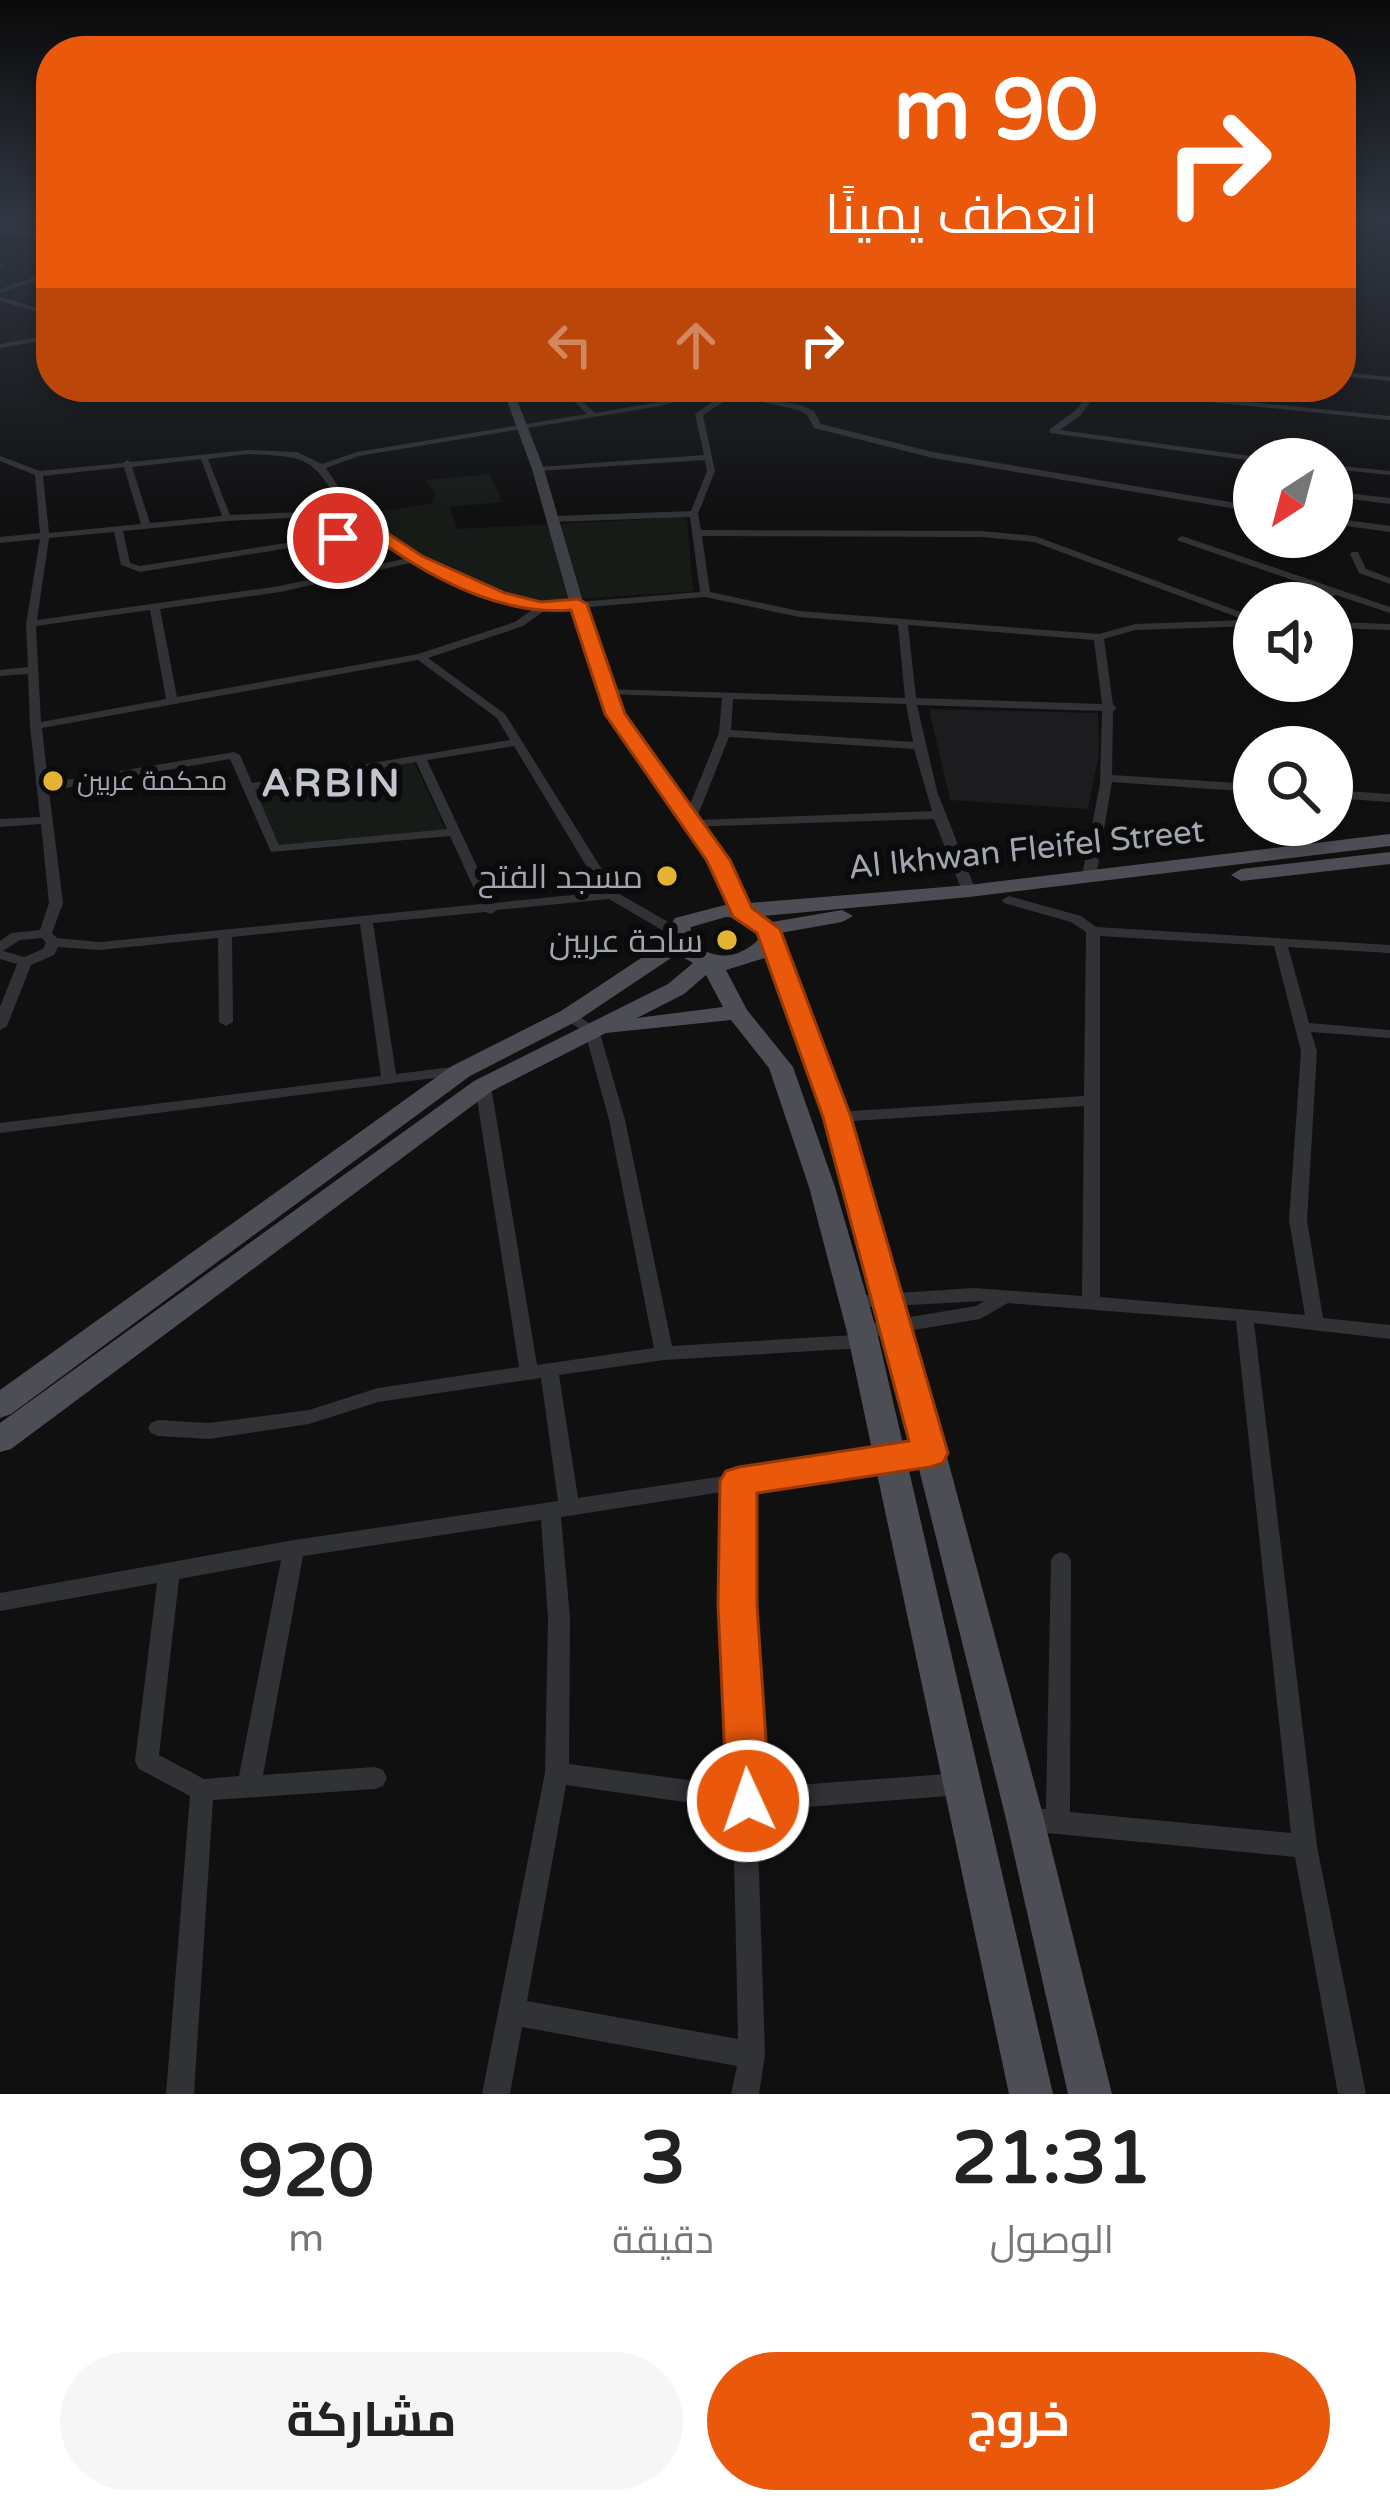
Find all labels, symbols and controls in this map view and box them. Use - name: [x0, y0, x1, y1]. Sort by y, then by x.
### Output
- text: 90 m: [894, 61, 1098, 162]
- icon: right: [1140, 84, 1296, 240]
- text: انعطف يمينًا: [825, 183, 1098, 248]
- icon: left: [537, 312, 603, 378]
- icon: ahead: [663, 312, 729, 378]
- icon: right: [789, 312, 855, 378]
- north arrow: [1233, 438, 1353, 558]
- map controls: [1233, 438, 1353, 846]
- pin: [287, 487, 389, 589]
- icon: arrive: [305, 505, 371, 571]
- button: sound: [1233, 582, 1353, 702]
- button: search: [1233, 726, 1353, 846]
- district label: ARBIN: [261, 760, 403, 807]
- place label: محكمة عربين: [77, 765, 227, 798]
- marker: محكمة عربين: [40, 768, 66, 794]
- street label: Al Ikhwan Fleifel Street: [846, 811, 1206, 888]
- place label: مسجد الفتح: [478, 858, 643, 899]
- marker: مسجد الفتح: [654, 863, 680, 889]
- place label: ساحة عربين: [549, 922, 703, 961]
- marker: ساحة عربين: [714, 927, 740, 953]
- position arrow: [685, 1738, 811, 1864]
- text: 3: [640, 2116, 686, 2203]
- text: 21:31: [952, 2116, 1152, 2203]
- text: 920: [238, 2129, 374, 2216]
- text: m: [288, 2215, 324, 2262]
- text: دقيقة: [612, 2217, 714, 2264]
- text: الوصول: [990, 2217, 1114, 2264]
- button: مشاركة: [60, 2352, 683, 2490]
- button: خروج: [707, 2352, 1330, 2490]

